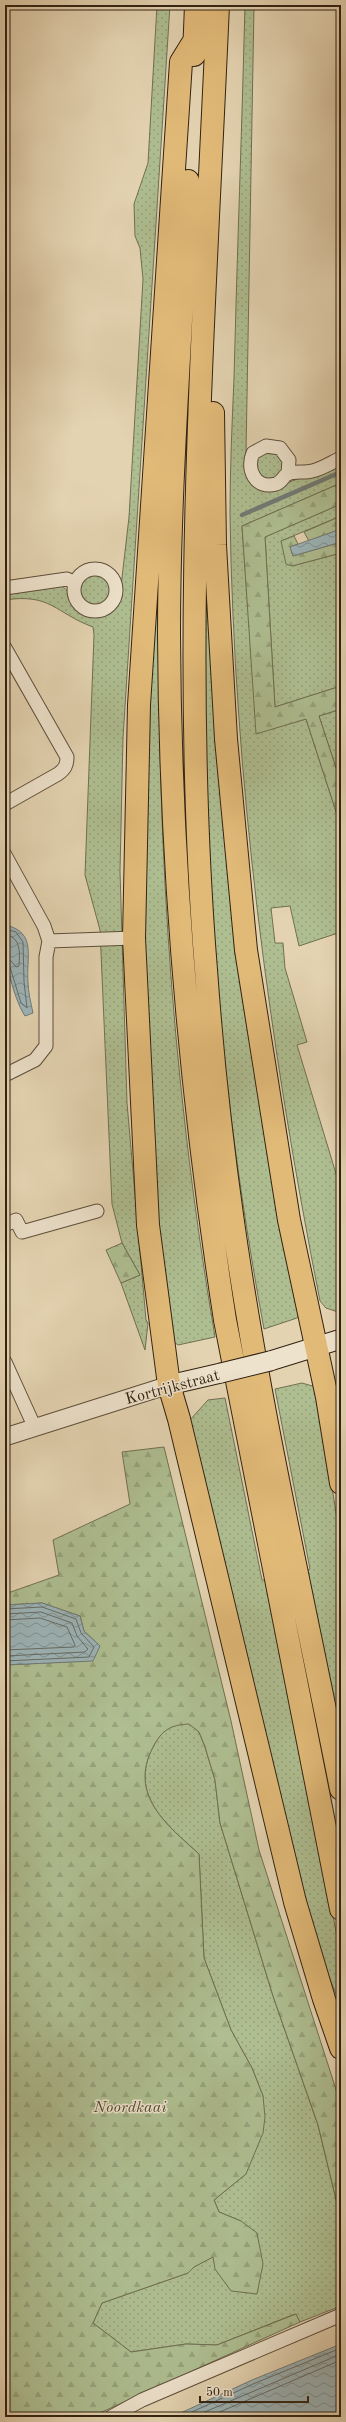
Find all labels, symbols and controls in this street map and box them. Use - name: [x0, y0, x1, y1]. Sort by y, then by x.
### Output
- street label: Kortrijkstraat: [124, 1368, 222, 1408]
- park label: Noordkaai: [92, 2100, 167, 2116]
- scale bar: [200, 2378, 308, 2404]
- text: 50 m: [206, 2386, 233, 2399]

